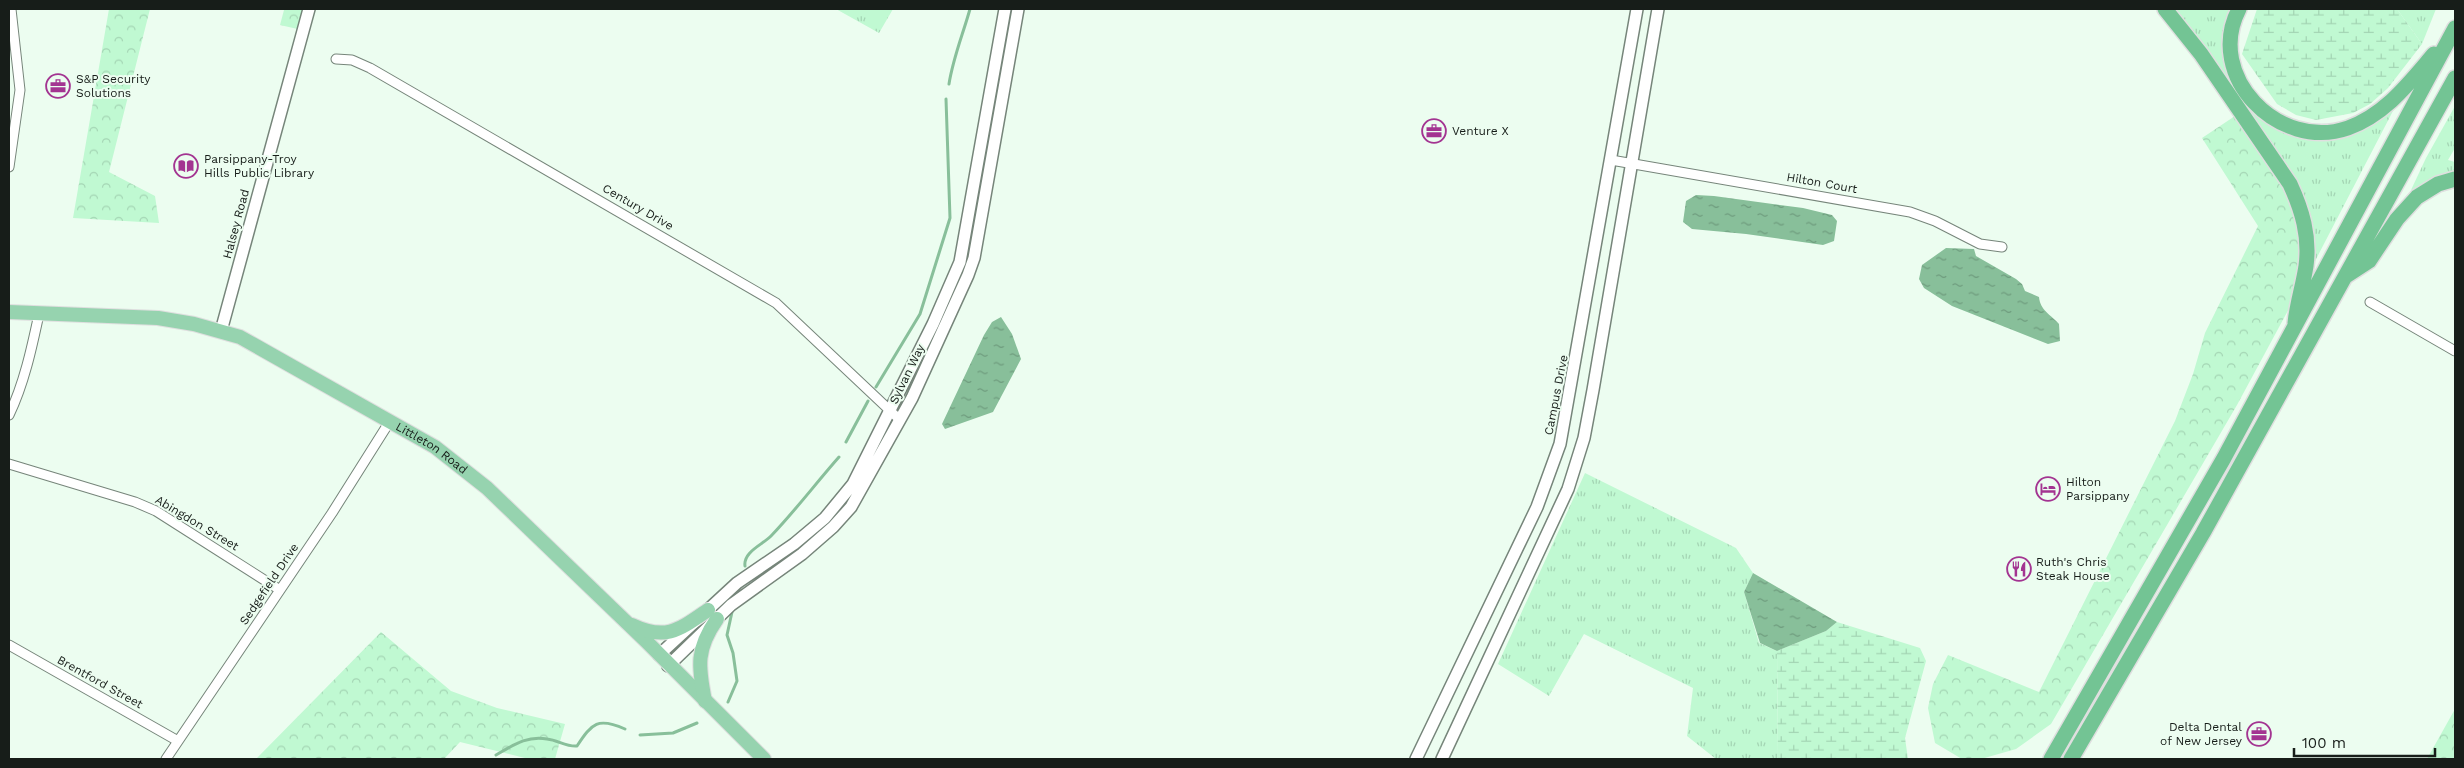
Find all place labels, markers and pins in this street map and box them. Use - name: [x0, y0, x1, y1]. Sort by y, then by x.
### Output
- place label: S&P Security Solutions: [76, 72, 151, 100]
- office icon: S&P Security Solutions: [45, 73, 71, 99]
- office icon: Venture X: [1421, 118, 1447, 144]
- place label: Venture X: [1452, 124, 1509, 138]
- place label: Parsippany-Troy Hills Public Library: [204, 152, 315, 180]
- library icon: Parsippany-Troy Hills Public Library: [173, 153, 199, 179]
- place label: Hilton Parsippany: [2066, 475, 2130, 503]
- hotel icon: Hilton Parsippany: [2035, 476, 2061, 502]
- place label: Ruth's Chris Steak House: [2036, 555, 2110, 583]
- restaurant icon: Ruth's Chris Steak House: [2006, 556, 2032, 582]
- place label: Delta Dental of New Jersey: [2160, 720, 2243, 748]
- office icon: Delta Dental of New Jersey: [2246, 721, 2272, 747]

